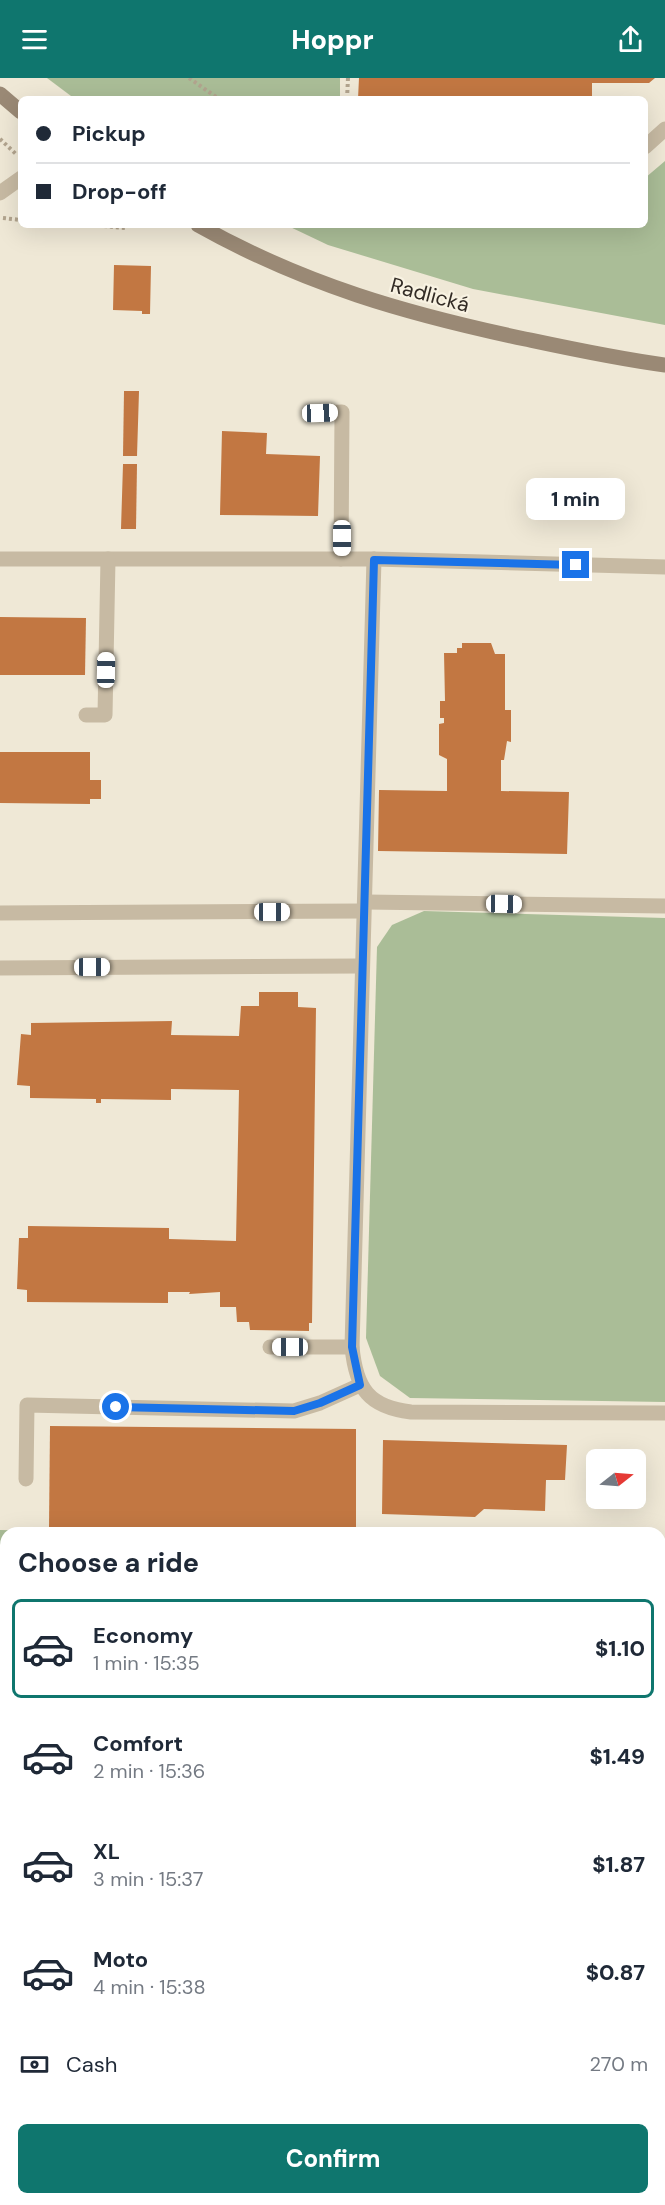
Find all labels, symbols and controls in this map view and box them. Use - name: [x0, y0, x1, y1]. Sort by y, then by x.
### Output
- text: Hoppr: [291, 22, 374, 57]
- icon: menu: [18, 23, 51, 56]
- icon: share: [614, 23, 647, 56]
- text: Pickup: [72, 119, 146, 148]
- text: Drop-off: [72, 177, 167, 206]
- street label: Radlická: [388, 271, 472, 319]
- car: [302, 403, 338, 423]
- callout: 1 min: [526, 478, 626, 520]
- text: 1 min: [551, 486, 600, 512]
- car: [333, 520, 351, 556]
- route end: [562, 551, 589, 578]
- car: [97, 652, 115, 688]
- car: [486, 895, 522, 913]
- car: [254, 903, 290, 921]
- car: [74, 958, 110, 976]
- car: [272, 1338, 308, 1356]
- route start: [102, 1393, 129, 1420]
- north arrow: [586, 1449, 646, 1509]
- map controls: [586, 1449, 646, 1509]
- text: Choose a ride: [18, 1545, 199, 1580]
- text: Economy: [93, 1621, 193, 1650]
- icon: car: [21, 1622, 75, 1676]
- text: $1.10: [595, 1634, 645, 1663]
- text: 1 min · 15:35: [93, 1650, 200, 1676]
- text: Comfort: [93, 1729, 183, 1758]
- icon: car: [21, 1730, 75, 1784]
- text: $1.49: [589, 1742, 645, 1771]
- text: 2 min · 15:36: [93, 1758, 205, 1784]
- text: XL: [93, 1837, 120, 1866]
- icon: car: [21, 1838, 75, 1892]
- text: $1.87: [592, 1850, 645, 1879]
- text: 3 min · 15:37: [93, 1866, 203, 1892]
- text: Moto: [93, 1945, 148, 1974]
- icon: car: [21, 1946, 75, 2000]
- text: $0.87: [586, 1958, 645, 1987]
- text: 4 min · 15:38: [93, 1974, 206, 2000]
- icon: cash: [18, 2048, 51, 2081]
- text: Cash: [66, 2050, 117, 2079]
- text: 270 m: [590, 2051, 648, 2077]
- button: Confirm: [18, 2124, 648, 2193]

